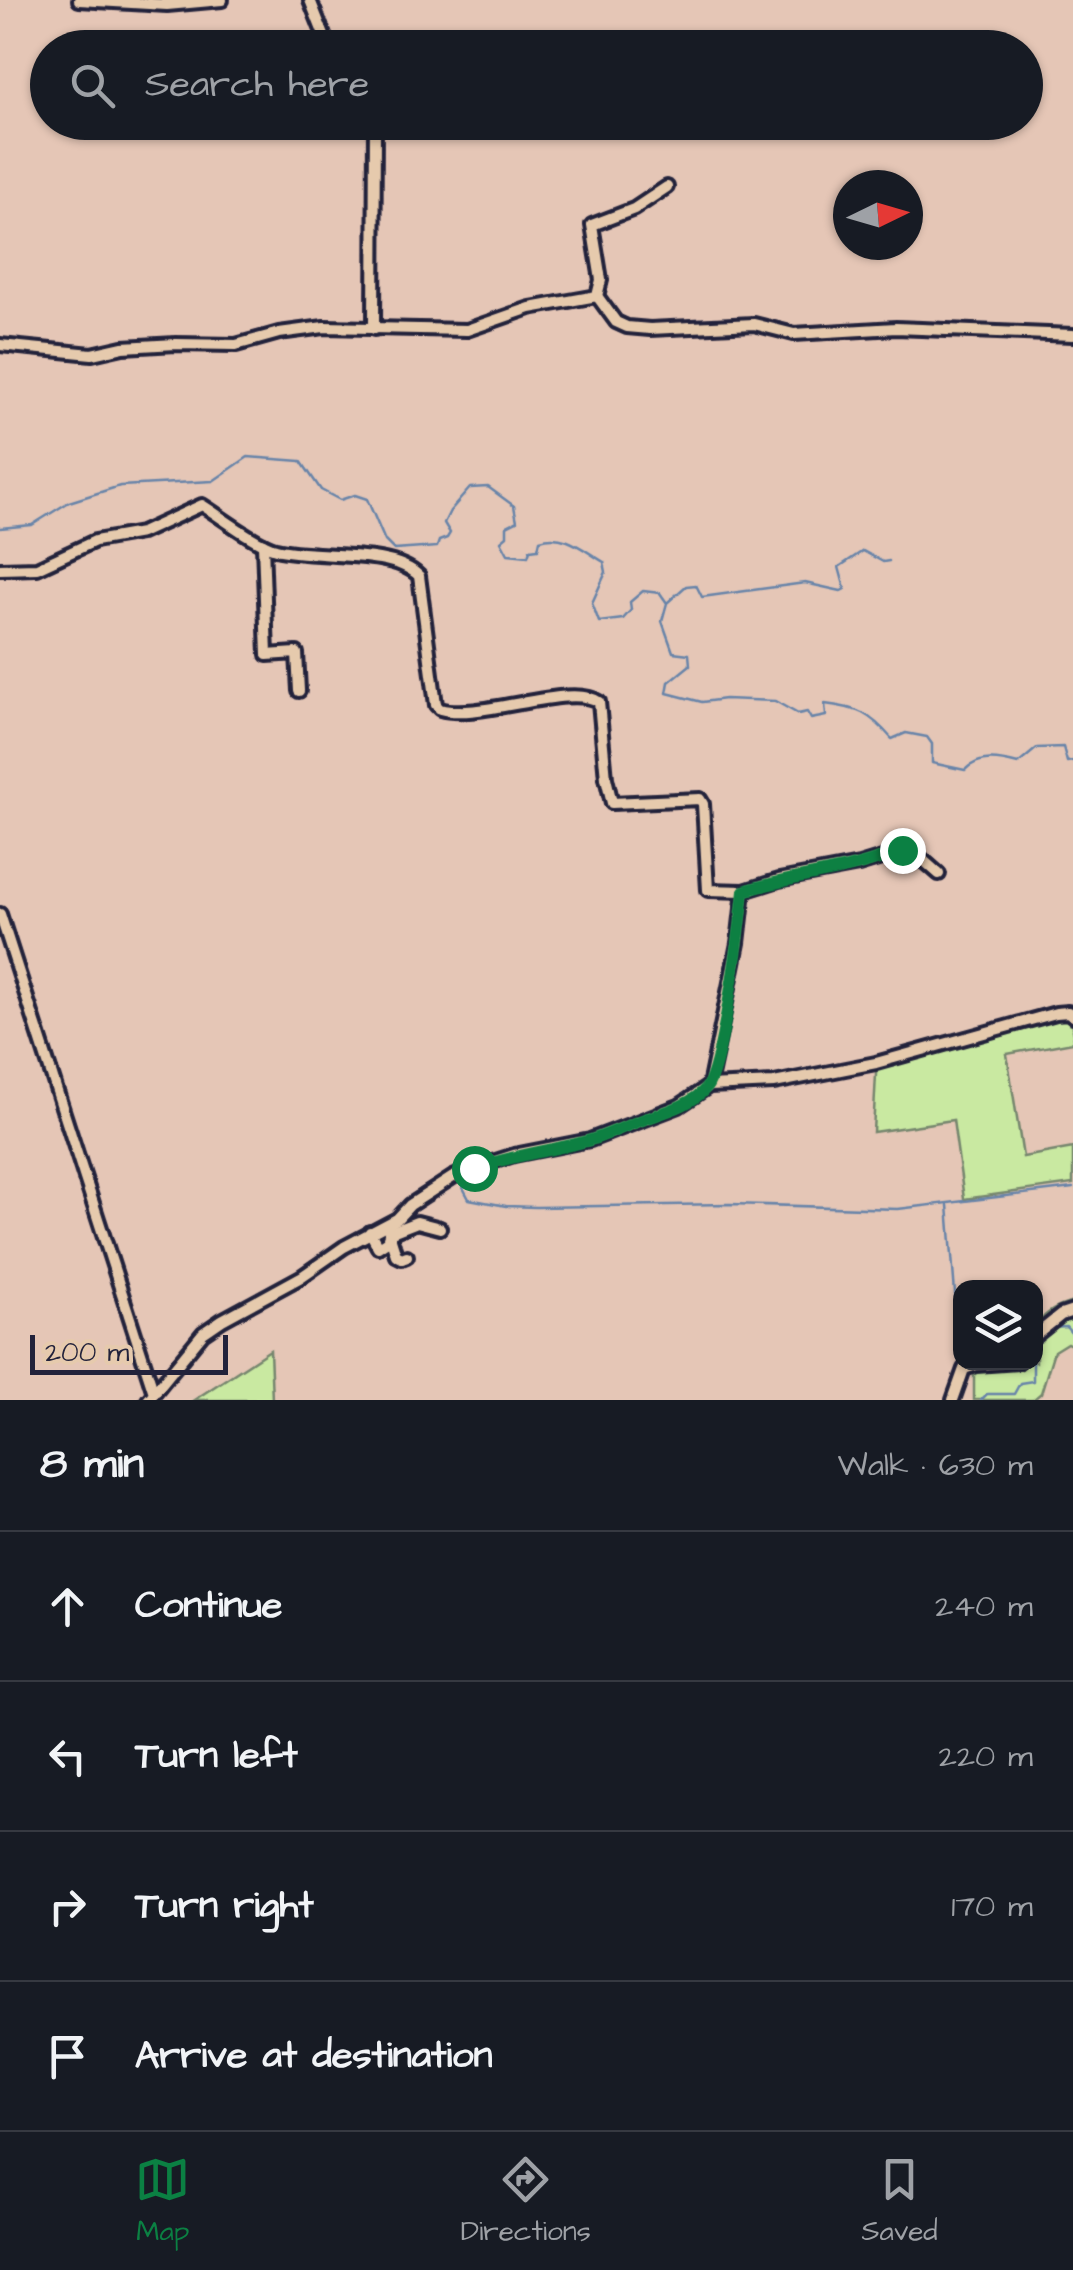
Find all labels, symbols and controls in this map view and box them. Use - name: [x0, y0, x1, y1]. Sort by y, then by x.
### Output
- search box: [30, 30, 1043, 140]
- icon: search: [65, 58, 120, 113]
- text: Search here: [145, 59, 369, 111]
- north arrow: [833, 170, 923, 260]
- route end: [880, 828, 926, 874]
- route start: [452, 1146, 498, 1192]
- map controls: [953, 1280, 1043, 1370]
- button: layers: [953, 1280, 1043, 1370]
- scale bar: [30, 1330, 228, 1374]
- text: 200 m: [45, 1333, 129, 1372]
- text: 8 min: [40, 1436, 144, 1494]
- text: Walk · 630 m: [838, 1443, 1033, 1488]
- icon: ahead: [40, 1579, 95, 1634]
- text: Continue: [135, 1580, 282, 1632]
- text: 240 m: [935, 1584, 1033, 1629]
- icon: left: [40, 1729, 95, 1784]
- text: Turn left: [135, 1730, 298, 1782]
- text: 220 m: [938, 1734, 1033, 1779]
- icon: right: [40, 1879, 95, 1934]
- text: Turn right: [135, 1880, 314, 1932]
- text: 170 m: [951, 1884, 1033, 1929]
- icon: arrive: [40, 2029, 95, 2084]
- text: Arrive at destination: [135, 2030, 492, 2082]
- tab: Map: [135, 2152, 190, 2251]
- tab: Directions: [461, 2152, 591, 2251]
- tab: Saved: [861, 2152, 938, 2251]

